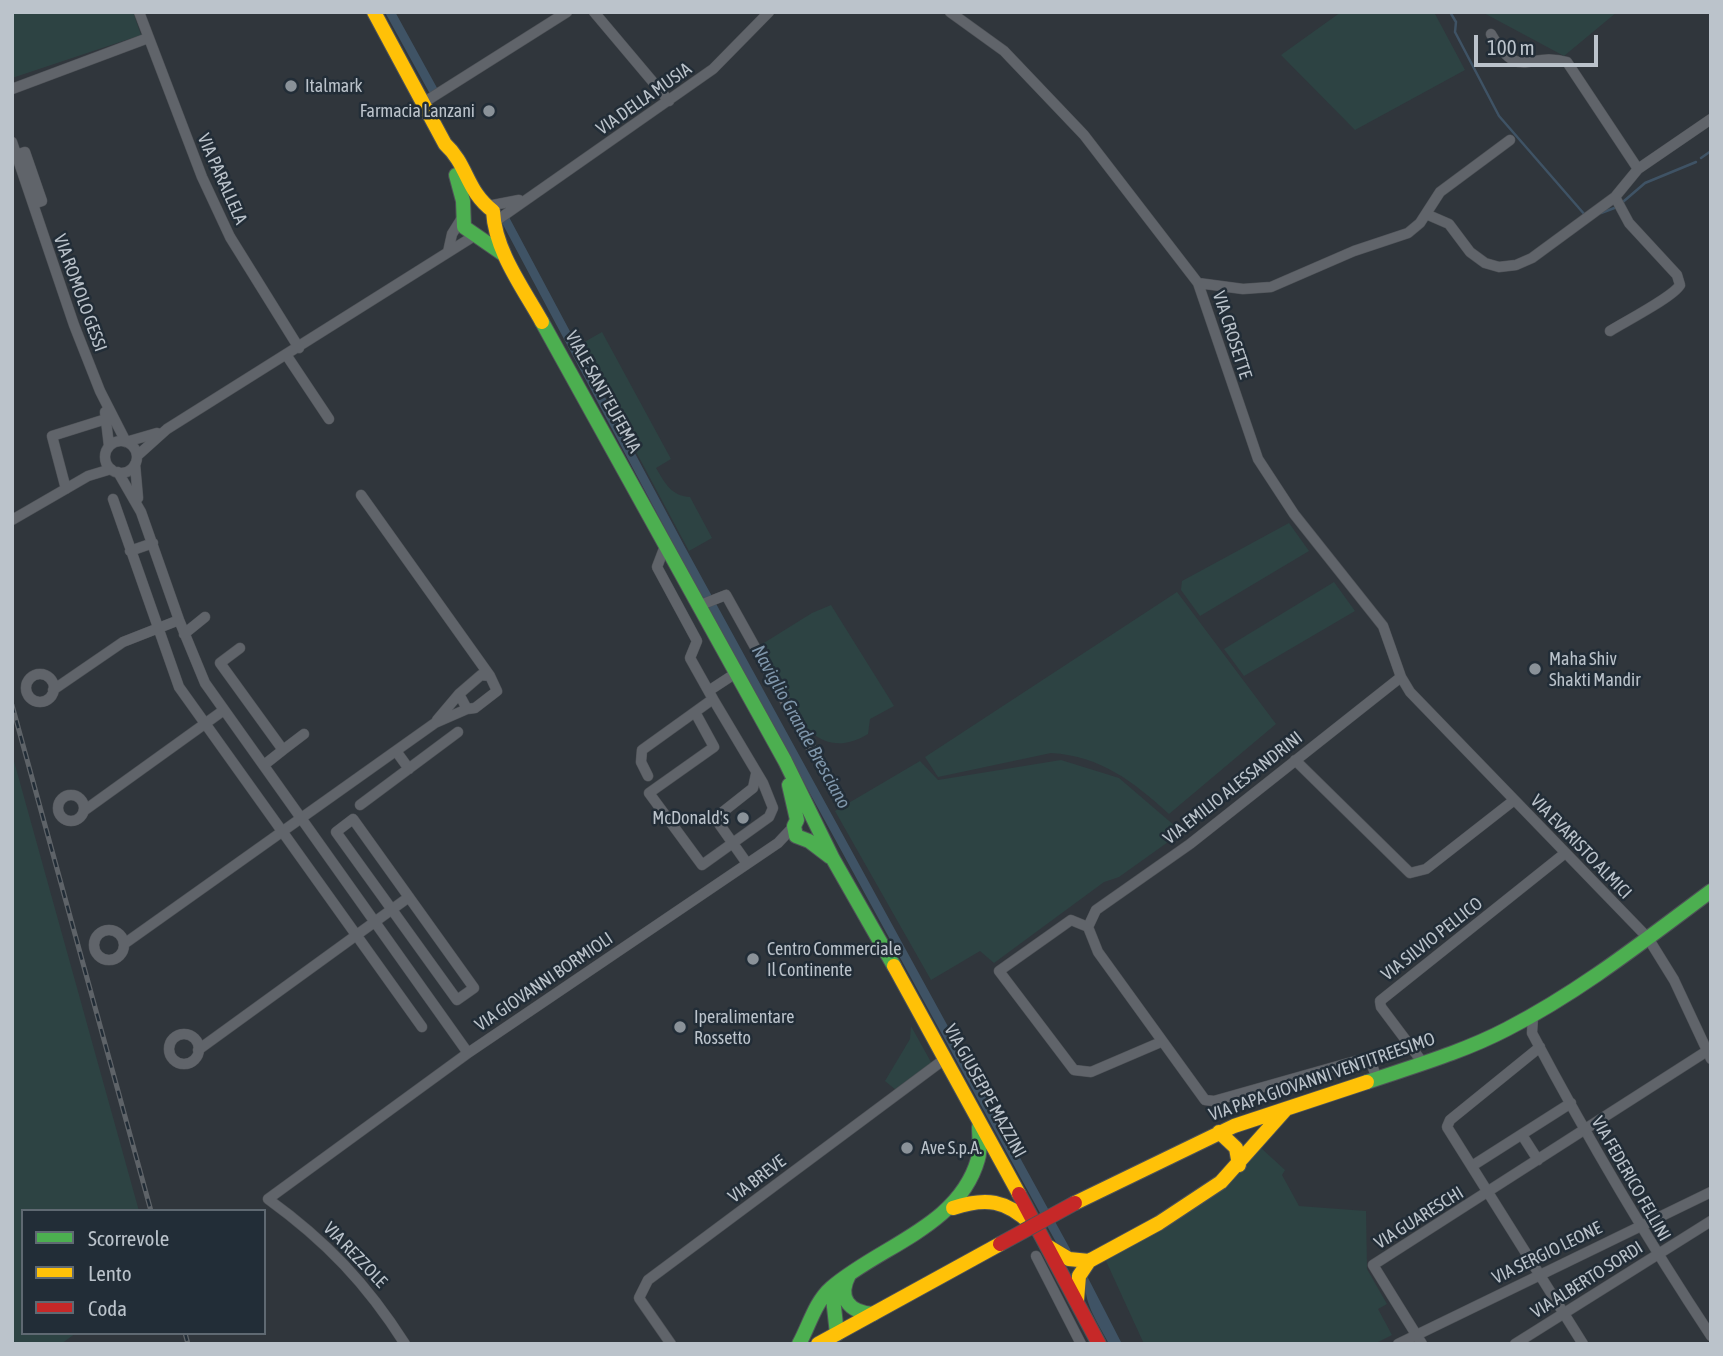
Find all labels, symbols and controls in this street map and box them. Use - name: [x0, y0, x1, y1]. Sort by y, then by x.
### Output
- scale bar: [1478, 21, 1602, 65]
- text: 100 m: [1487, 35, 1535, 59]
- street label: VIA DELLA MUSIA: [592, 58, 696, 140]
- place label: Italmark: [305, 75, 362, 97]
- marker: Italmark: [283, 78, 299, 94]
- place label: Farmacia Lanzani: [360, 100, 475, 122]
- marker: Farmacia Lanzani: [481, 103, 497, 119]
- street label: VIA PARALLELA: [192, 130, 252, 228]
- street label: VIA ROMOLO GESSI: [49, 231, 111, 355]
- street label: VIA CROSETTE: [1208, 288, 1256, 382]
- street label: VIALE SANT'EUFEMIA: [561, 327, 645, 457]
- water label: Naviglio Grande Bresciano: [747, 641, 855, 813]
- place label: Maha Shiv Shakti Mandir: [1549, 648, 1641, 690]
- marker: Maha Shiv Shakti Mandir: [1527, 661, 1543, 677]
- street label: VIA EMILIO ALESSANDRINI: [1159, 727, 1307, 849]
- street label: VIA EVARISTO ALMICI: [1526, 790, 1636, 904]
- place label: McDonald's: [652, 807, 729, 829]
- marker: McDonald's: [735, 810, 751, 826]
- street label: VIA SILVIO PELLICO: [1377, 893, 1487, 985]
- street label: VIA GIOVANNI BORMIOLI: [471, 928, 617, 1036]
- place label: Centro Commerciale Il Continente: [767, 938, 901, 981]
- marker: Centro Commerciale Il Continente: [745, 951, 761, 967]
- place label: Iperalimentare Rossetto: [694, 1006, 794, 1048]
- marker: Iperalimentare Rossetto: [672, 1019, 688, 1035]
- street label: VIA GIUSEPPE MAZZINI: [939, 1020, 1031, 1162]
- street label: VIA PAPA GIOVANNI VENTITREESIMO: [1206, 1028, 1438, 1126]
- street label: VIA FEDERICO FELLINI: [1587, 1113, 1675, 1245]
- place label: Ave S.p.A.: [921, 1137, 982, 1159]
- marker: Ave S.p.A.: [899, 1140, 915, 1156]
- street label: VIA BREVE: [724, 1150, 790, 1208]
- street label: VIA GUARESCHI: [1370, 1182, 1468, 1254]
- legend: [21, 1209, 266, 1335]
- street label: VIA SERGIO LEONE: [1489, 1217, 1605, 1289]
- street label: VIA REZZOLE: [319, 1218, 391, 1292]
- text: Scorrevole: [88, 1226, 169, 1250]
- street label: VIA ALBERTO SORDI: [1527, 1237, 1647, 1323]
- text: Lento: [88, 1261, 132, 1285]
- text: Coda: [88, 1296, 127, 1320]

